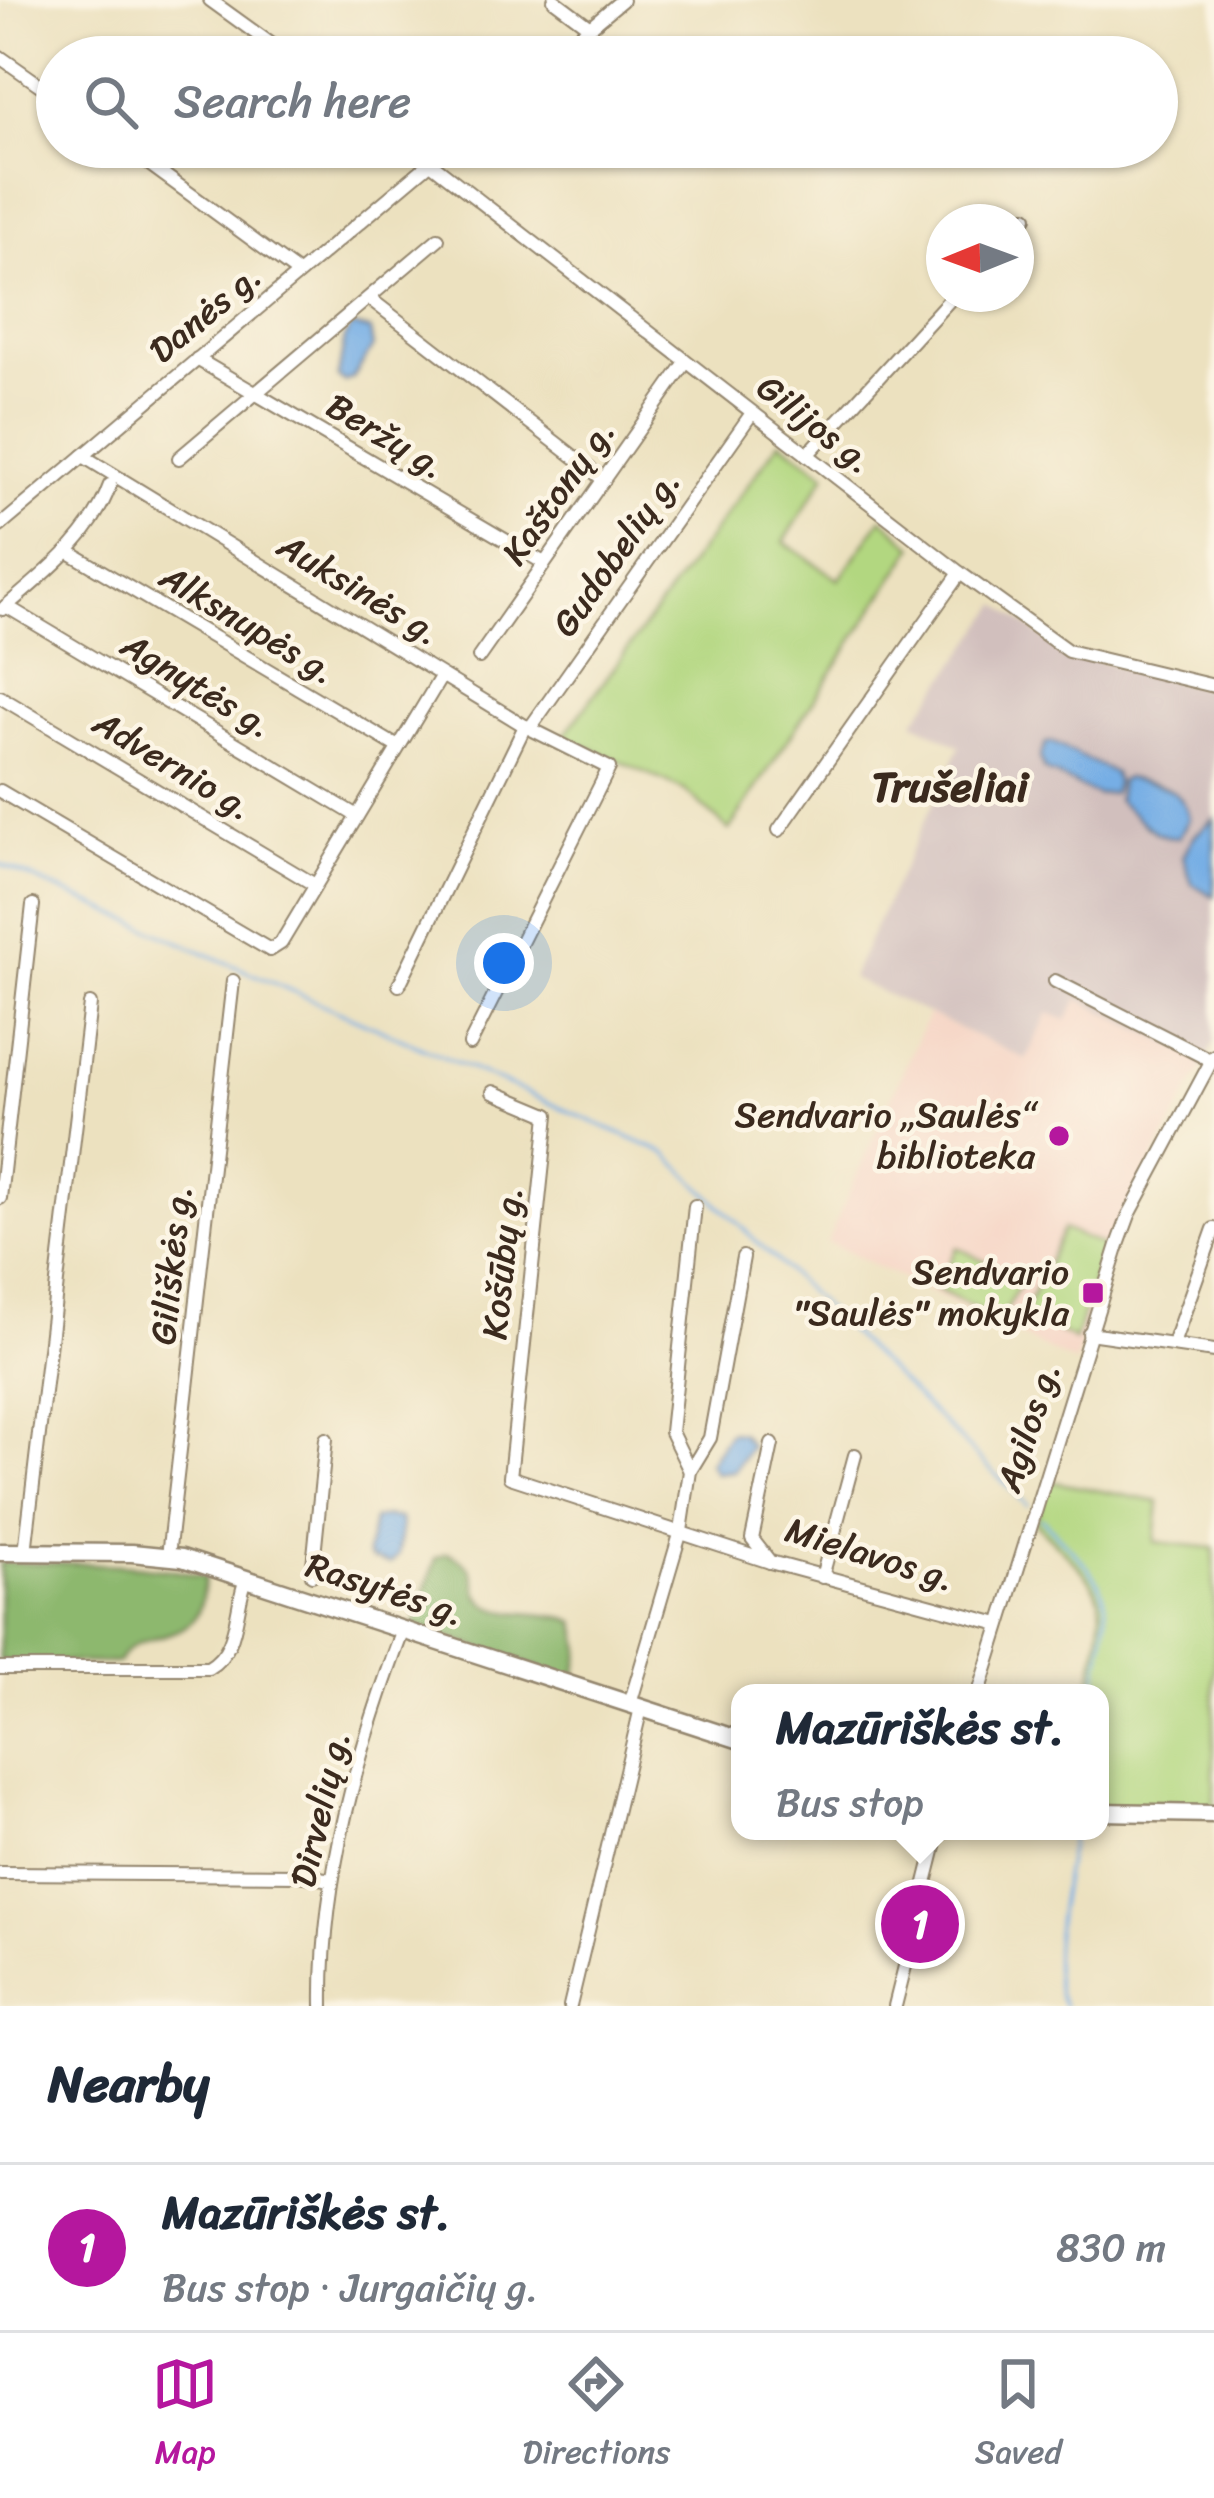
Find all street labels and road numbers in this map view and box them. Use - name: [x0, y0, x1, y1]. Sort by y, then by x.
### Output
- street label: Danės g.: [134, 246, 276, 380]
- street label: Gilijos g.: [742, 357, 888, 491]
- street label: Beržų g.: [313, 375, 459, 497]
- street label: Kaštonų g.: [484, 405, 632, 579]
- street label: Gudobelių g.: [534, 455, 698, 651]
- street label: Auksinės g.: [264, 514, 453, 663]
- street label: Alksnupės g.: [146, 545, 349, 702]
- street label: Agnytės g.: [107, 614, 286, 756]
- street label: Advernio g.: [79, 691, 266, 838]
- street label: Giliškės g.: [131, 1182, 211, 1348]
- street label: Košūbų g.: [462, 1183, 542, 1343]
- street label: Agilos g.: [977, 1354, 1079, 1501]
- street label: Mielavos g.: [777, 1498, 963, 1610]
- street label: Rasytės g.: [298, 1533, 472, 1645]
- street label: Dirvelių g.: [271, 1724, 369, 1894]

